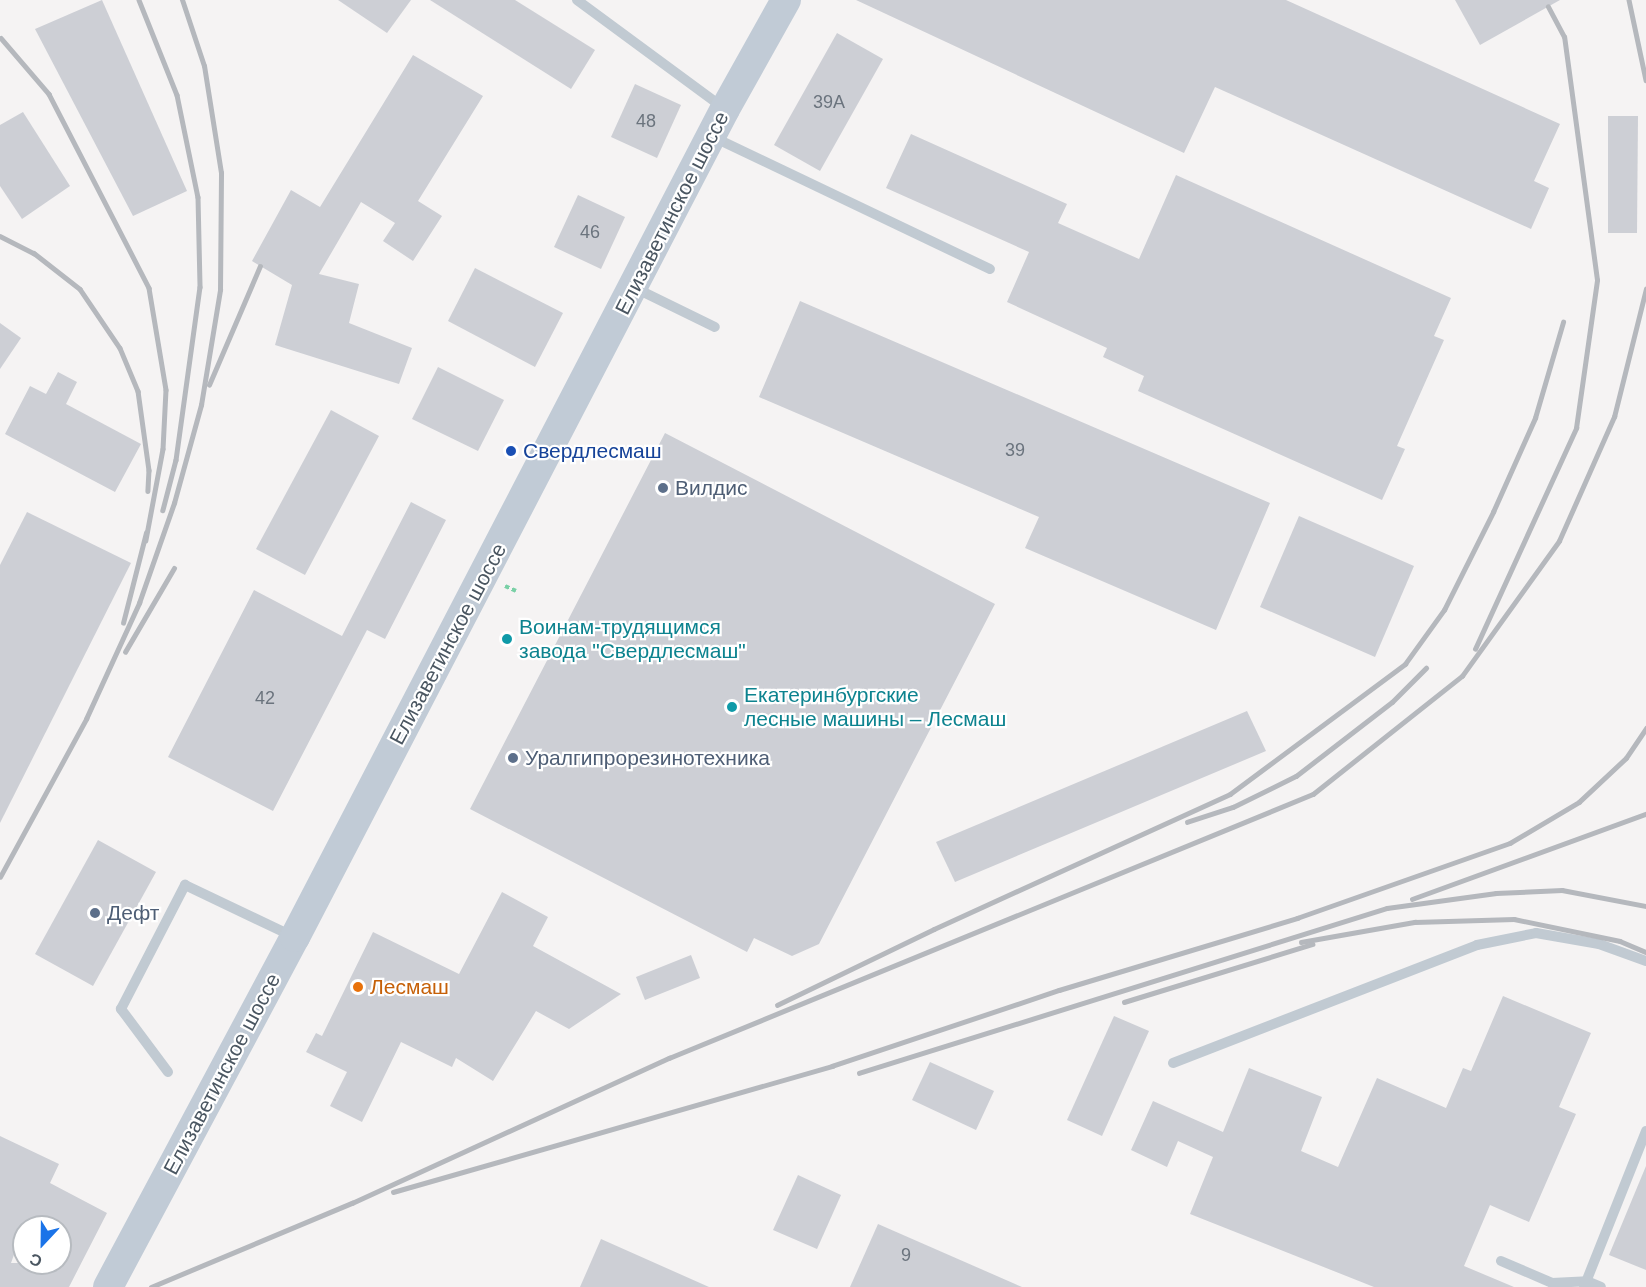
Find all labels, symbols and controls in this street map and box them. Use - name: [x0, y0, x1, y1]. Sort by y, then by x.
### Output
- house number: 39А: [813, 91, 845, 113]
- street label: Елизаветинское шоссе: [610, 107, 734, 319]
- house number: 48: [636, 110, 656, 132]
- house number: 46: [580, 221, 600, 243]
- place label: Свердлесмаш: [523, 438, 662, 464]
- house number: 39: [1005, 439, 1025, 461]
- marker: Свердлесмаш: [504, 444, 518, 458]
- place label: Вилдис: [675, 475, 747, 501]
- marker: Вилдис: [656, 481, 670, 495]
- street label: Елизаветинское шоссе: [384, 539, 512, 749]
- place label: Воинам-трудящимся завода "Свердлесмаш": [519, 614, 746, 664]
- marker: Воинам-трудящимся завода "Свердлесмаш": [500, 632, 514, 646]
- place label: Екатеринбургские лесные машины – Лесмаш: [744, 682, 1006, 732]
- house number: 42: [255, 687, 275, 709]
- marker: Екатеринбургские лесные машины – Лесмаш: [725, 700, 739, 714]
- place label: Уралгипрорезинотехника: [525, 745, 770, 771]
- marker: Уралгипрорезинотехника: [506, 751, 520, 765]
- place label: Дефт: [107, 900, 159, 926]
- marker: Дефт: [88, 906, 102, 920]
- street label: Елизаветинское шоссе: [158, 969, 286, 1179]
- place label: Лесмаш: [370, 974, 449, 1000]
- marker: Лесмаш: [351, 980, 365, 994]
- north arrow: [12, 1215, 72, 1275]
- house number: 9: [901, 1244, 911, 1266]
- text: С: [27, 1250, 44, 1270]

